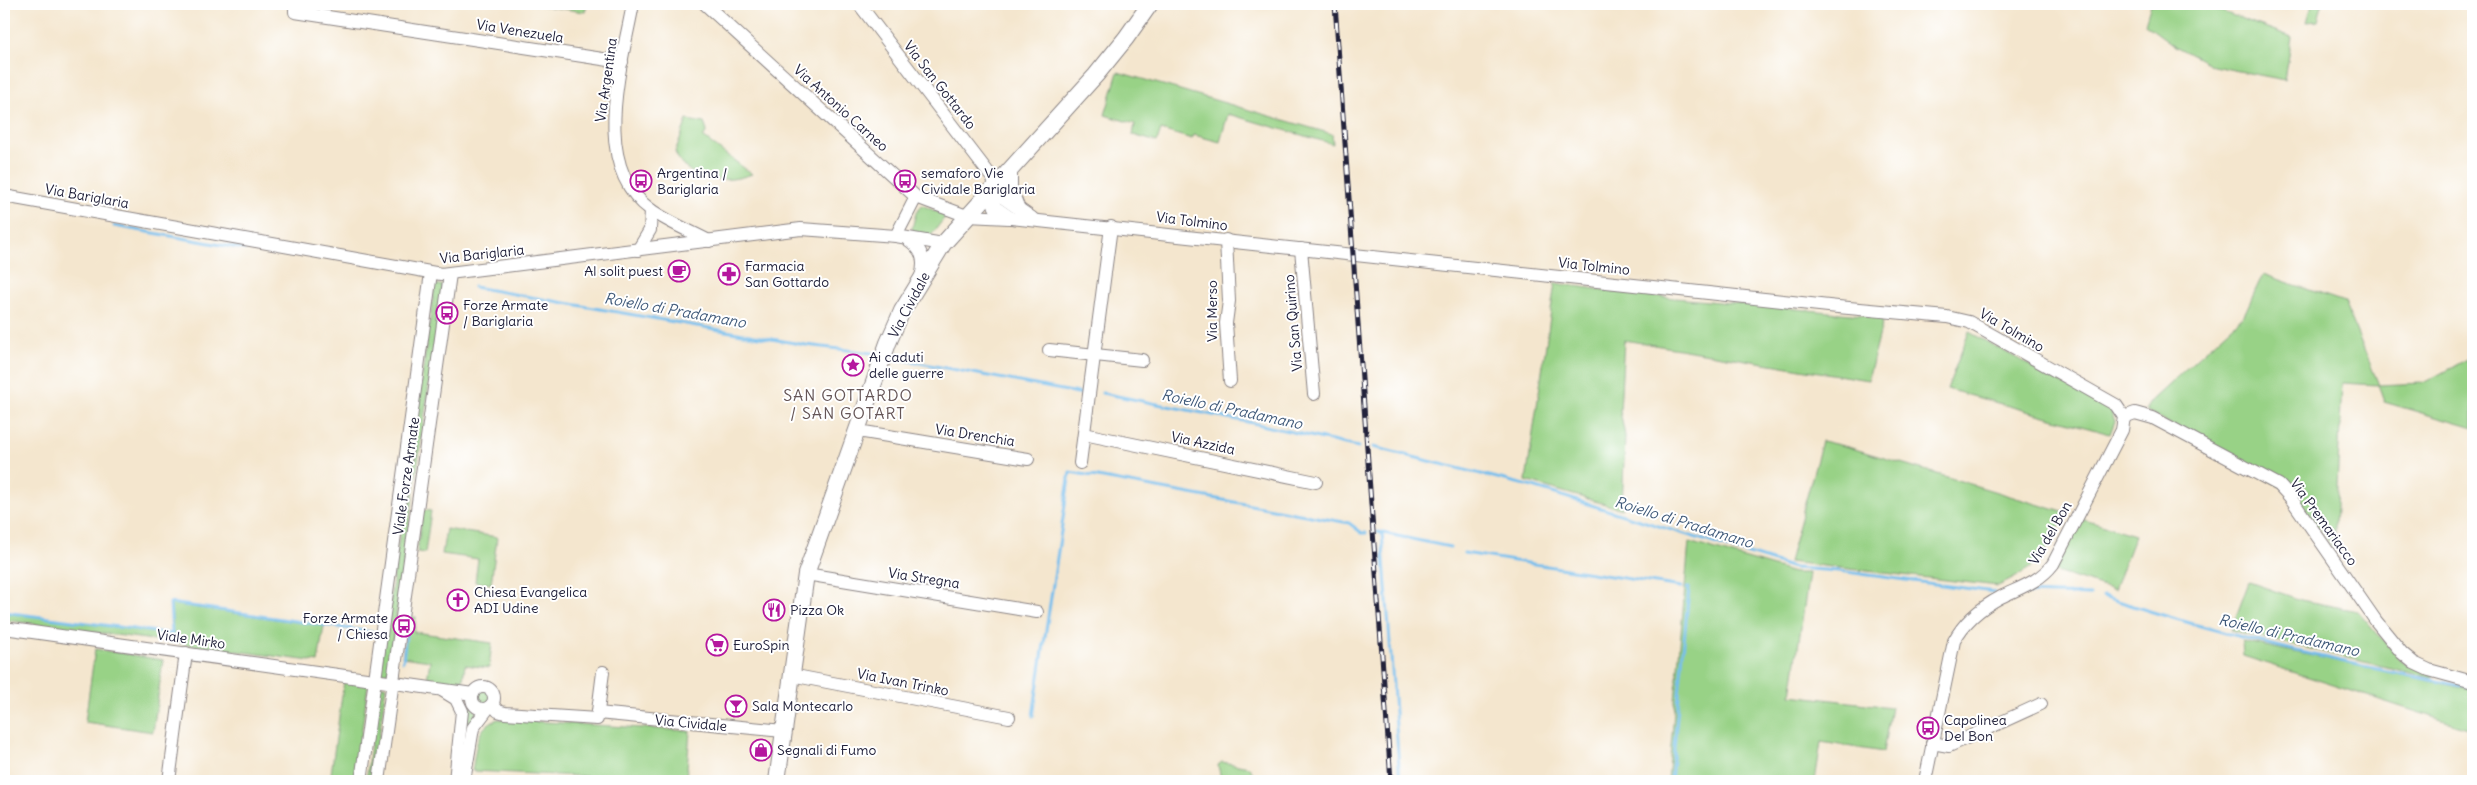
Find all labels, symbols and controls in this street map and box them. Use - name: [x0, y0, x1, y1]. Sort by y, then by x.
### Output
- street label: Via Venezuela: [475, 15, 565, 47]
- street label: Via Argentina: [591, 37, 621, 123]
- street label: Via San Gottardo: [900, 37, 980, 133]
- street label: Via Antonio Carneo: [790, 61, 892, 155]
- place label: Argentina / Bariglaria: [657, 164, 727, 198]
- place label: semaforo Vie Cividale Bariglaria: [921, 164, 1035, 198]
- bus stop icon: Argentina / Bariglaria: [629, 169, 653, 193]
- bus stop icon: semaforo Vie Cividale Bariglaria: [893, 169, 917, 193]
- street label: Via Bariglaria: [44, 180, 130, 212]
- street label: Via Tolmino: [1155, 208, 1229, 234]
- street label: Via Bariglaria: [439, 241, 525, 267]
- street label: Via Tolmino: [1557, 253, 1631, 279]
- place label: Farmacia San Gottardo: [745, 257, 829, 291]
- cafe icon: Al solit puest: [667, 259, 691, 283]
- place label: Al solit puest: [584, 262, 663, 280]
- pharmacy icon: Farmacia San Gottardo: [717, 262, 741, 286]
- street label: Via Cividale: [884, 269, 934, 341]
- street label: Via San Quirino: [1280, 274, 1306, 372]
- street label: Via Merso: [1203, 280, 1221, 342]
- water label: Roiello di Pradamano: [603, 288, 749, 332]
- place label: Forze Armate / Bariglaria: [463, 296, 548, 330]
- bus stop icon: Forze Armate / Bariglaria: [435, 301, 459, 325]
- street label: Via Tolmino: [1976, 304, 2048, 356]
- place label: Ai caduti delle guerre: [869, 348, 944, 382]
- place icon: Ai caduti delle guerre: [841, 353, 865, 377]
- district label: SAN GOTTARDO / SAN GOTART: [783, 385, 913, 423]
- water label: Roiello di Pradamano: [1160, 385, 1306, 434]
- street label: Viale Forze Armate: [389, 416, 423, 536]
- street label: Via Drenchia: [934, 420, 1016, 450]
- street label: Via Azzida: [1169, 427, 1237, 459]
- street label: Via Premariacco: [2286, 475, 2362, 569]
- water label: Roiello di Pradamano: [1613, 492, 1757, 553]
- street label: Via del Bon: [2025, 498, 2075, 568]
- street label: Via Stregna: [887, 563, 961, 593]
- place label: Chiesa Evangelica ADI Udine: [474, 583, 587, 617]
- church icon: Chiesa Evangelica ADI Udine: [446, 588, 470, 612]
- restaurant icon: Pizza Ok: [762, 598, 786, 622]
- place label: Pizza Ok: [790, 601, 844, 619]
- place label: Forze Armate / Chiesa: [303, 609, 388, 643]
- water label: Roiello di Pradamano: [2217, 610, 2363, 661]
- bus stop icon: Forze Armate / Chiesa: [392, 614, 416, 638]
- street label: Viale Mirko: [156, 625, 227, 653]
- supermarket icon: EuroSpin: [705, 633, 729, 657]
- place label: EuroSpin: [733, 636, 790, 654]
- street label: Via Ivan Trinko: [856, 664, 951, 700]
- bar icon: Sala Montecarlo: [724, 694, 748, 718]
- place label: Sala Montecarlo: [752, 697, 853, 715]
- street label: Via Cividale: [654, 711, 728, 735]
- place label: Capolinea Del Bon: [1944, 711, 2007, 745]
- bus stop icon: Capolinea Del Bon: [1916, 716, 1940, 740]
- shop icon: Segnali di Fumo: [749, 738, 773, 762]
- place label: Segnali di Fumo: [777, 741, 876, 759]

